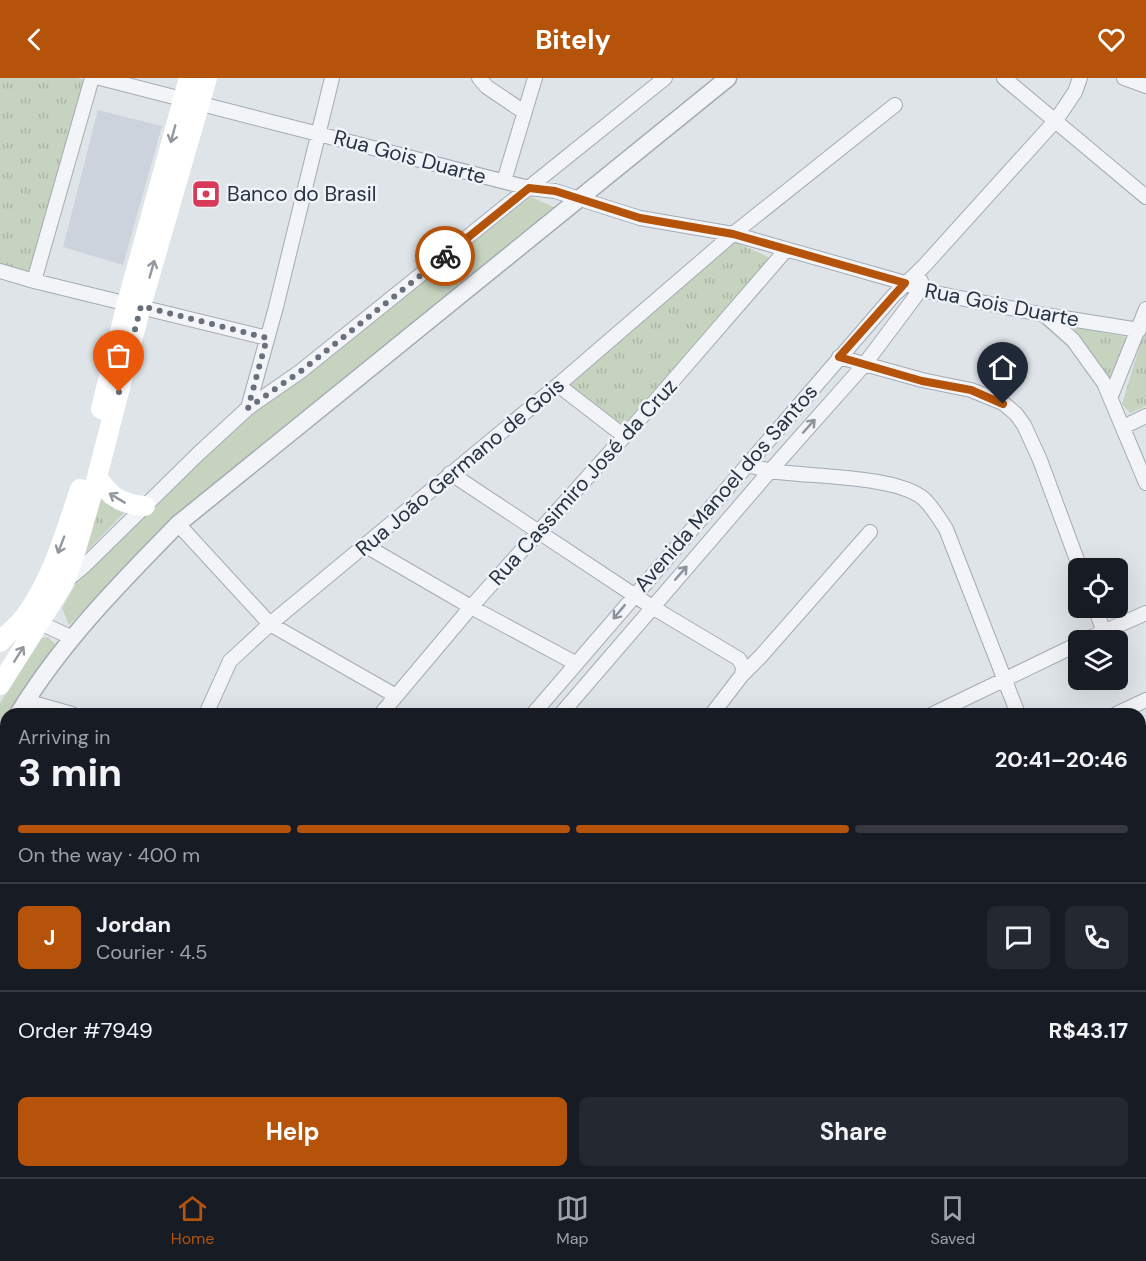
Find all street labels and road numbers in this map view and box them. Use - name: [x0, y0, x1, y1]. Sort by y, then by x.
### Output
- street label: Rua Gois Duarte: [331, 123, 489, 191]
- street label: Rua Gois Duarte: [922, 276, 1082, 334]
- street label: Rua João Germano de Gois: [350, 371, 570, 563]
- street label: Rua Cassimiro José da Cruz: [483, 373, 683, 591]
- street label: Avenida Manoel dos Santos: [628, 378, 824, 598]

